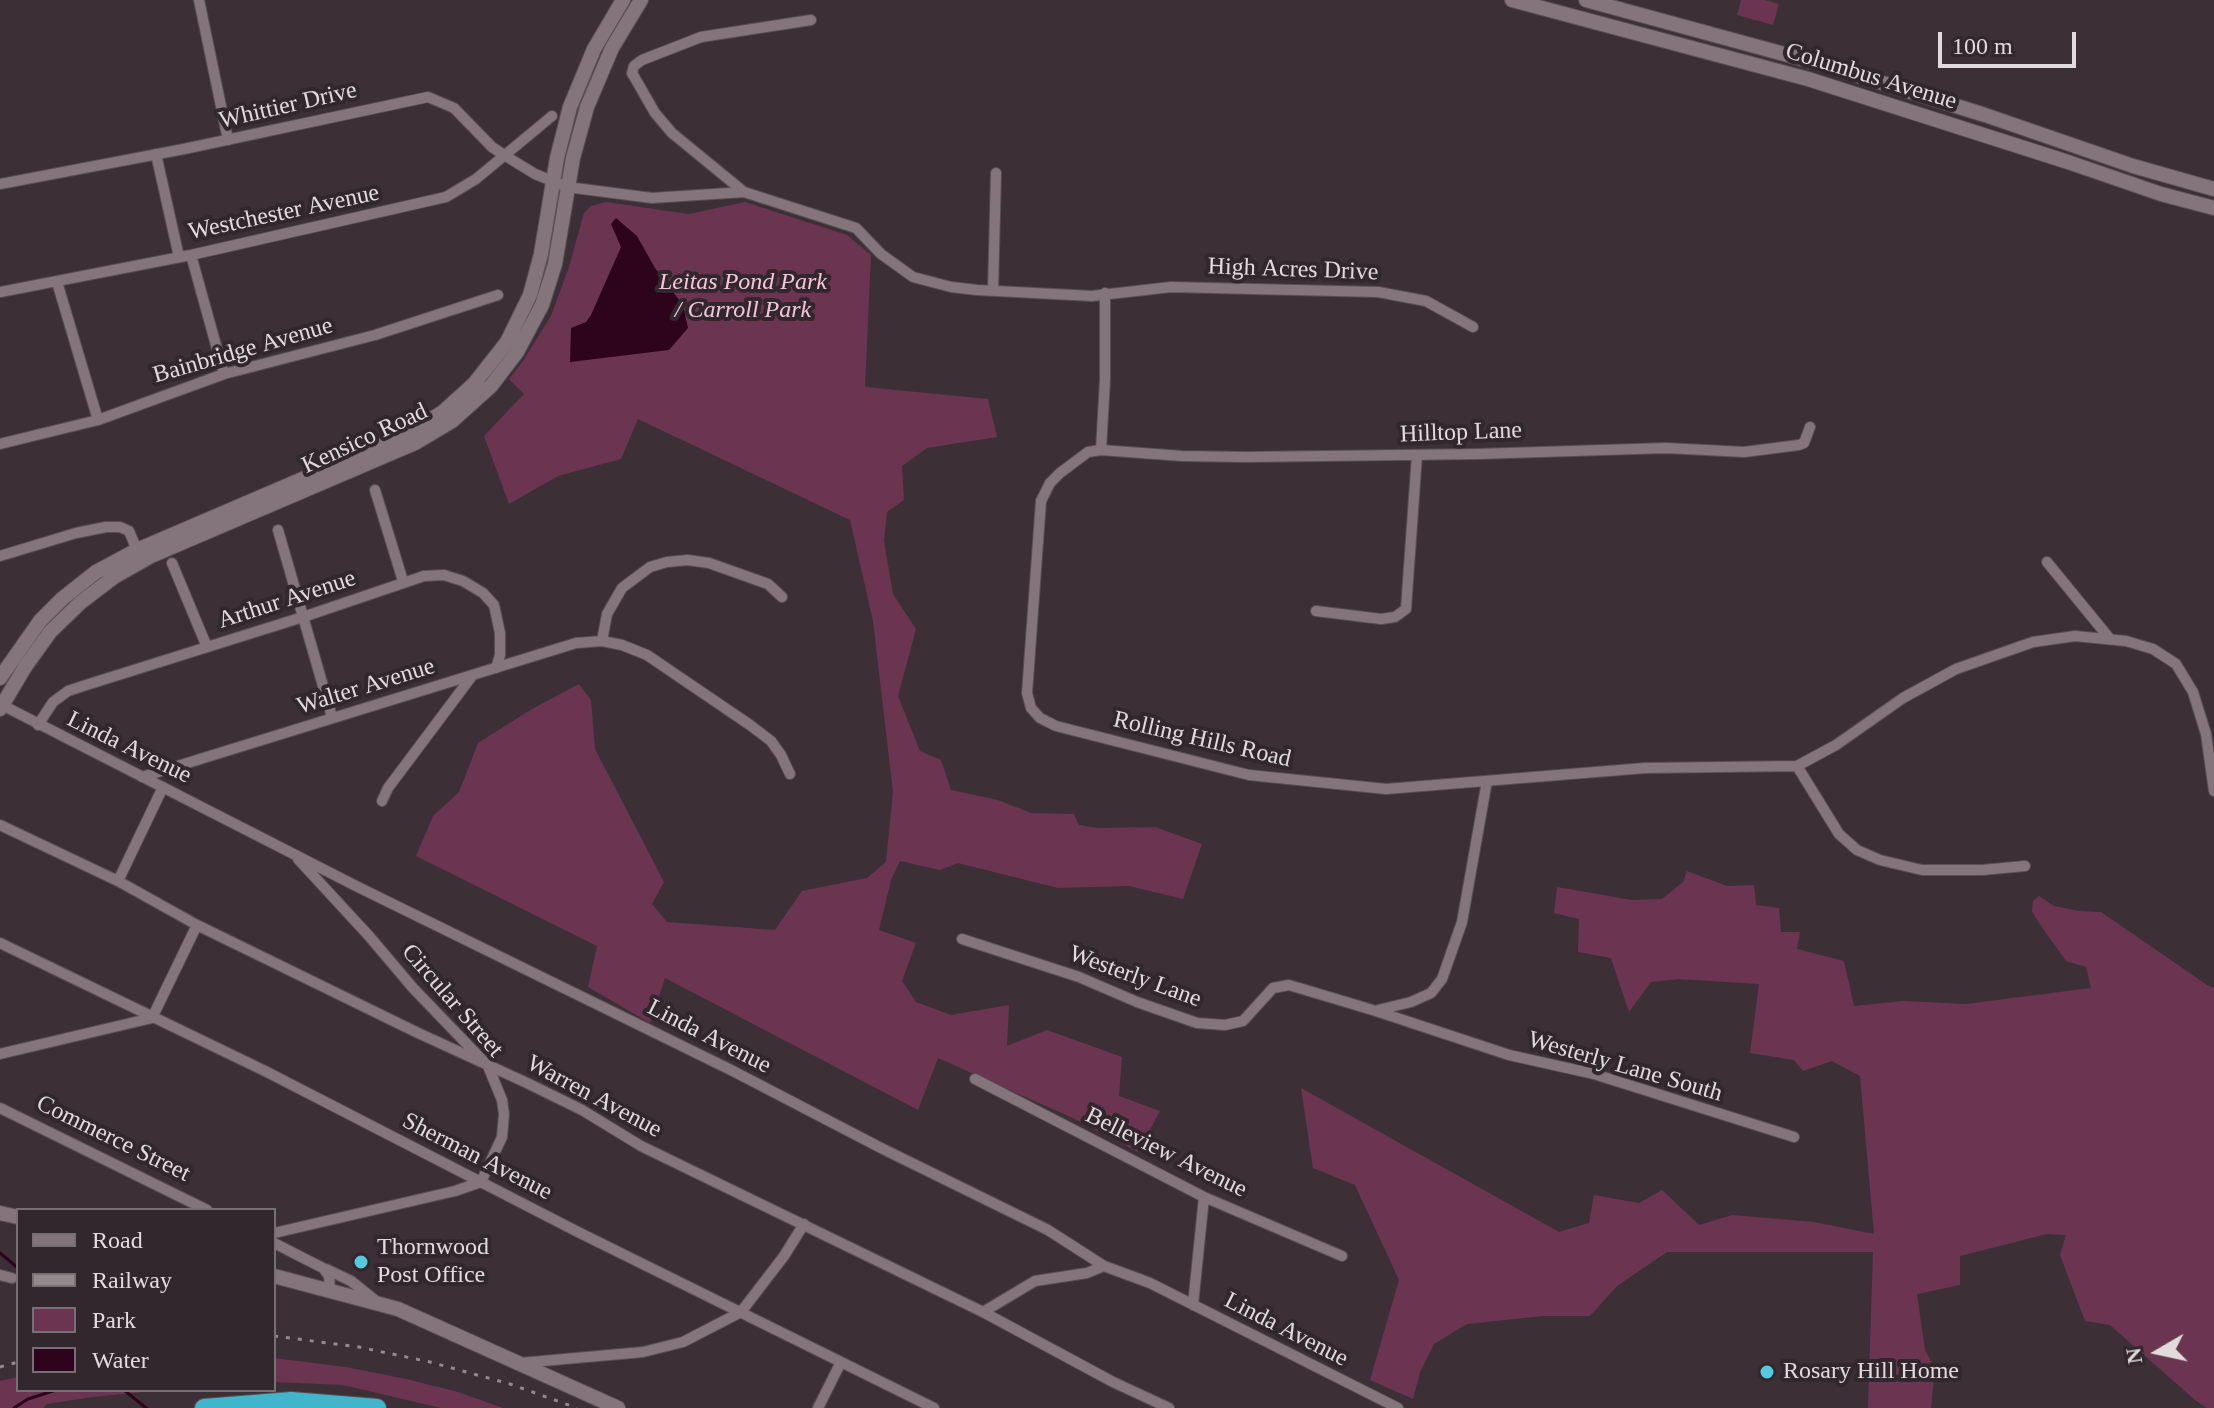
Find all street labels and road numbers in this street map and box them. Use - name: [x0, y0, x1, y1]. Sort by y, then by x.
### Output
- street label: Columbus Avenue: [1782, 37, 1960, 117]
- street label: Whittier Drive: [216, 76, 360, 136]
- street label: Westchester Avenue: [186, 179, 382, 247]
- street label: High Acres Drive: [1207, 253, 1379, 287]
- street label: Bainbridge Avenue: [150, 312, 336, 390]
- street label: Kensico Road: [298, 397, 432, 481]
- street label: Hilltop Lane: [1400, 416, 1522, 450]
- street label: Arthur Avenue: [215, 564, 359, 636]
- street label: Walter Avenue: [294, 652, 438, 722]
- street label: Linda Avenue: [62, 706, 196, 790]
- street label: Rolling Hills Road: [1110, 706, 1294, 774]
- street label: Circular Street: [395, 938, 509, 1064]
- street label: Westerly Lane: [1065, 940, 1205, 1014]
- street label: Linda Avenue: [642, 994, 776, 1080]
- street label: Westerly Lane South: [1525, 1025, 1725, 1109]
- street label: Warren Avenue: [522, 1049, 666, 1145]
- street label: Commerce Street: [32, 1089, 194, 1189]
- street label: Belleview Avenue: [1081, 1101, 1251, 1205]
- street label: Sherman Avenue: [397, 1107, 557, 1207]
- street label: Linda Avenue: [1219, 1287, 1353, 1373]

